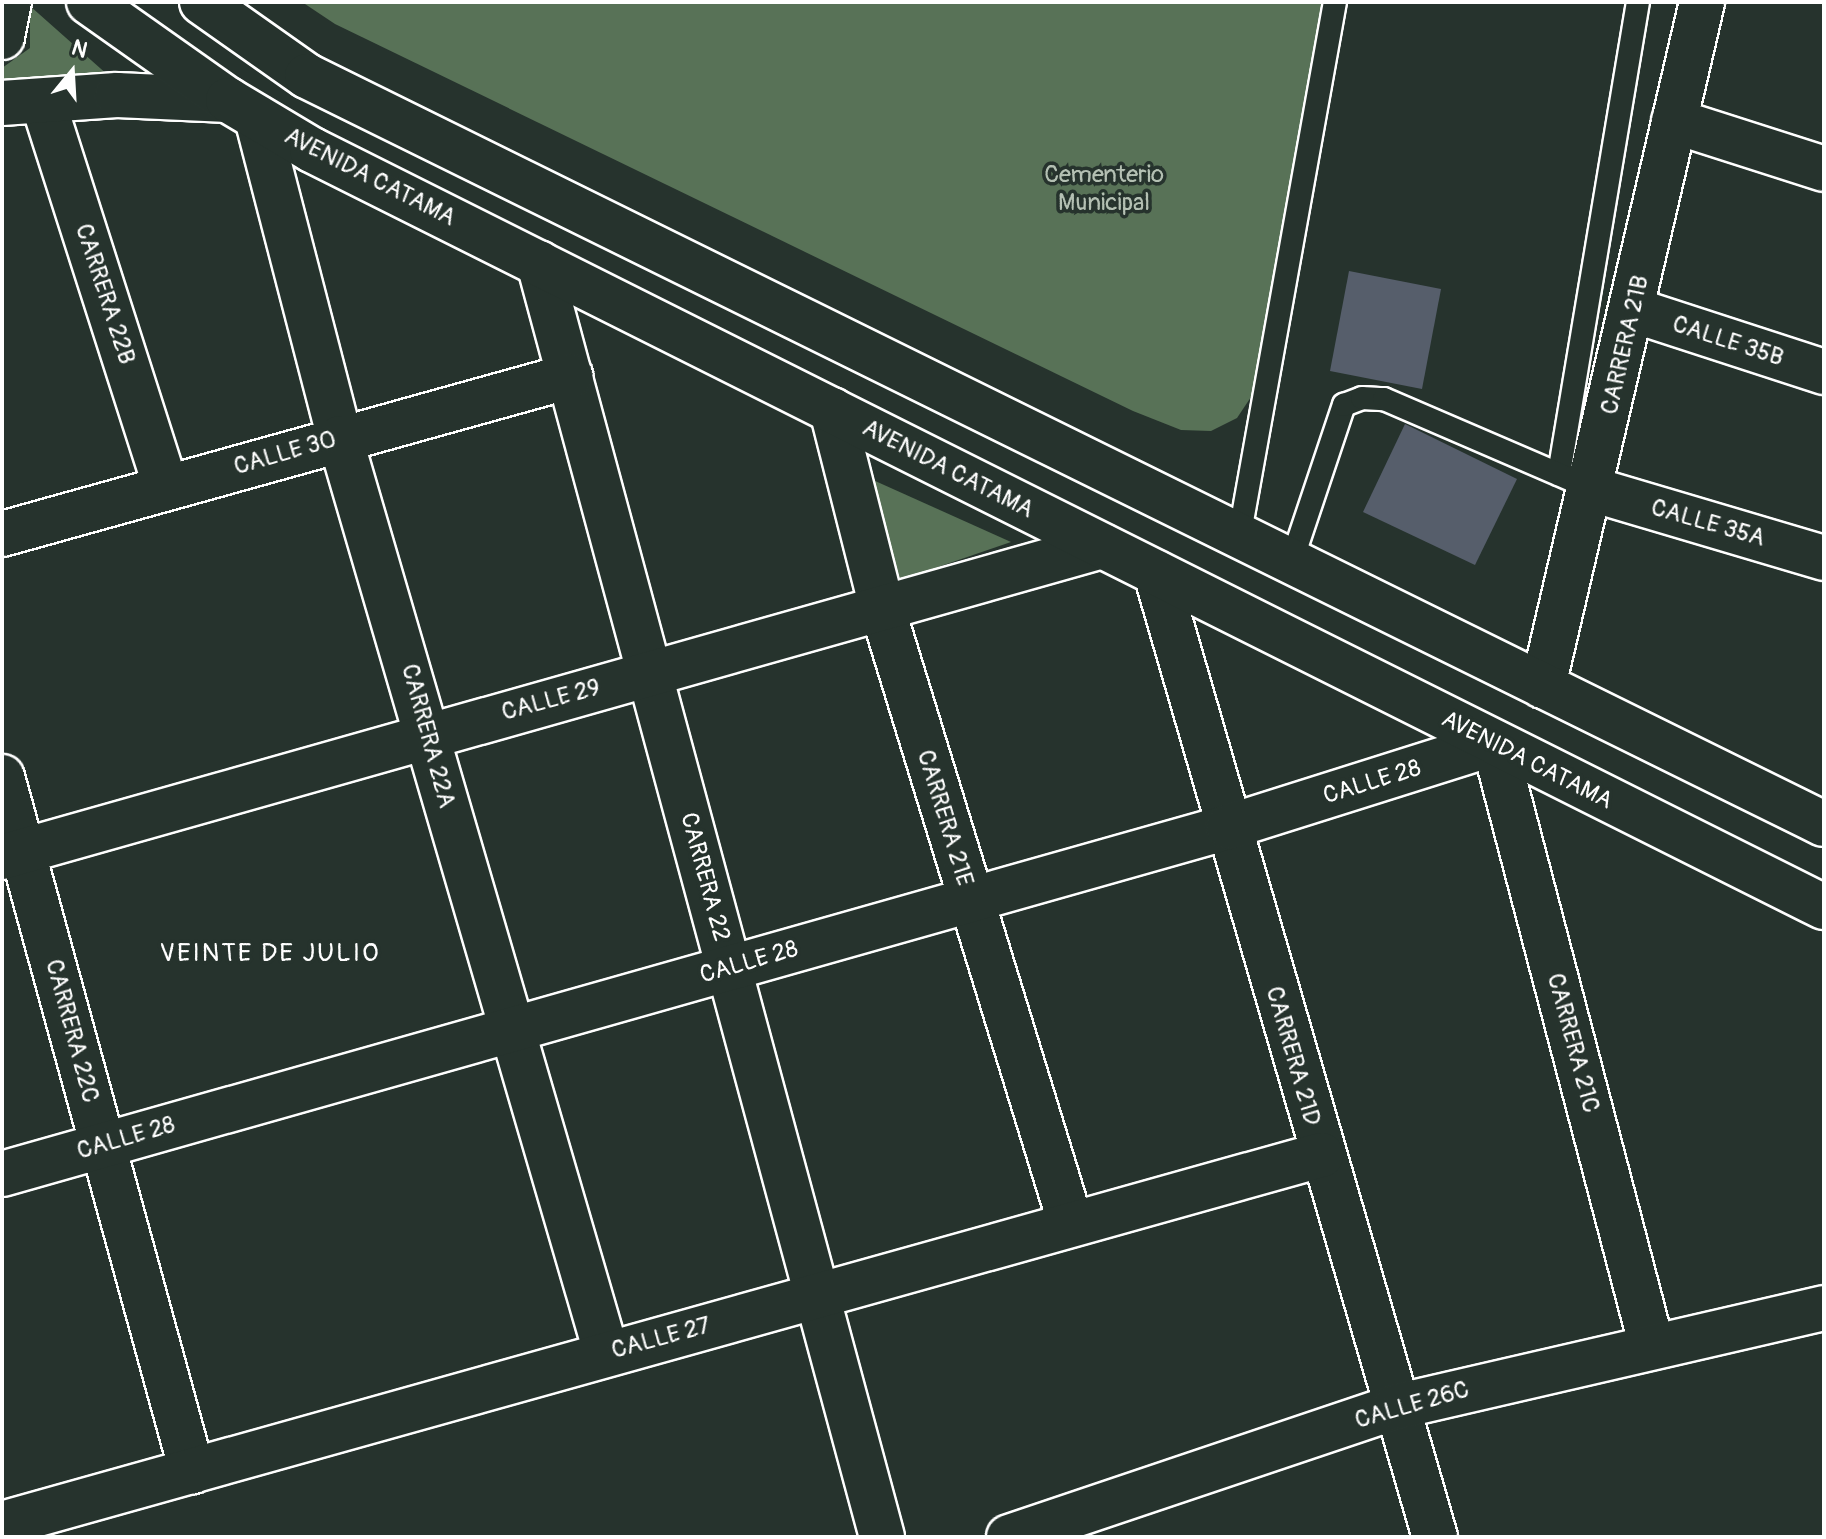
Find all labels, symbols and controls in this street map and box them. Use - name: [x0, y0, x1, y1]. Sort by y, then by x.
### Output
- north arrow: [32, 32, 112, 112]
- text: N: [68, 34, 91, 65]
- street label: AVENIDA CATAMA: [280, 121, 460, 233]
- park label: Cementerio Municipal: [1044, 161, 1164, 217]
- street label: CARRERA 22B: [69, 220, 141, 368]
- street label: CARRERA 21B: [1595, 273, 1655, 417]
- street label: CALLE 35B: [1669, 310, 1787, 372]
- street label: AVENIDA CATAMA: [858, 413, 1038, 525]
- street label: CALLE 30: [231, 425, 339, 481]
- street label: CALLE 35A: [1648, 493, 1768, 553]
- street label: CARRERA 22A: [395, 661, 461, 811]
- street label: CALLE 29: [499, 673, 603, 727]
- street label: AVENIDA CATAMA: [1437, 704, 1617, 816]
- street label: CARRERA 21E: [911, 747, 979, 889]
- street label: CALLE 28: [1320, 754, 1424, 810]
- street label: CARRERA 22: [674, 809, 736, 945]
- street label: CALLE 28: [697, 934, 801, 990]
- district label: VEINTE DE JULIO: [159, 938, 381, 970]
- street label: CARRERA 22C: [39, 956, 105, 1106]
- street label: CARRERA 21C: [1541, 970, 1605, 1116]
- street label: CARRERA 21D: [1259, 983, 1327, 1129]
- street label: CALLE 28: [74, 1110, 178, 1166]
- street label: CALLE 27: [608, 1311, 714, 1365]
- street label: CALLE 26C: [1352, 1375, 1472, 1435]

